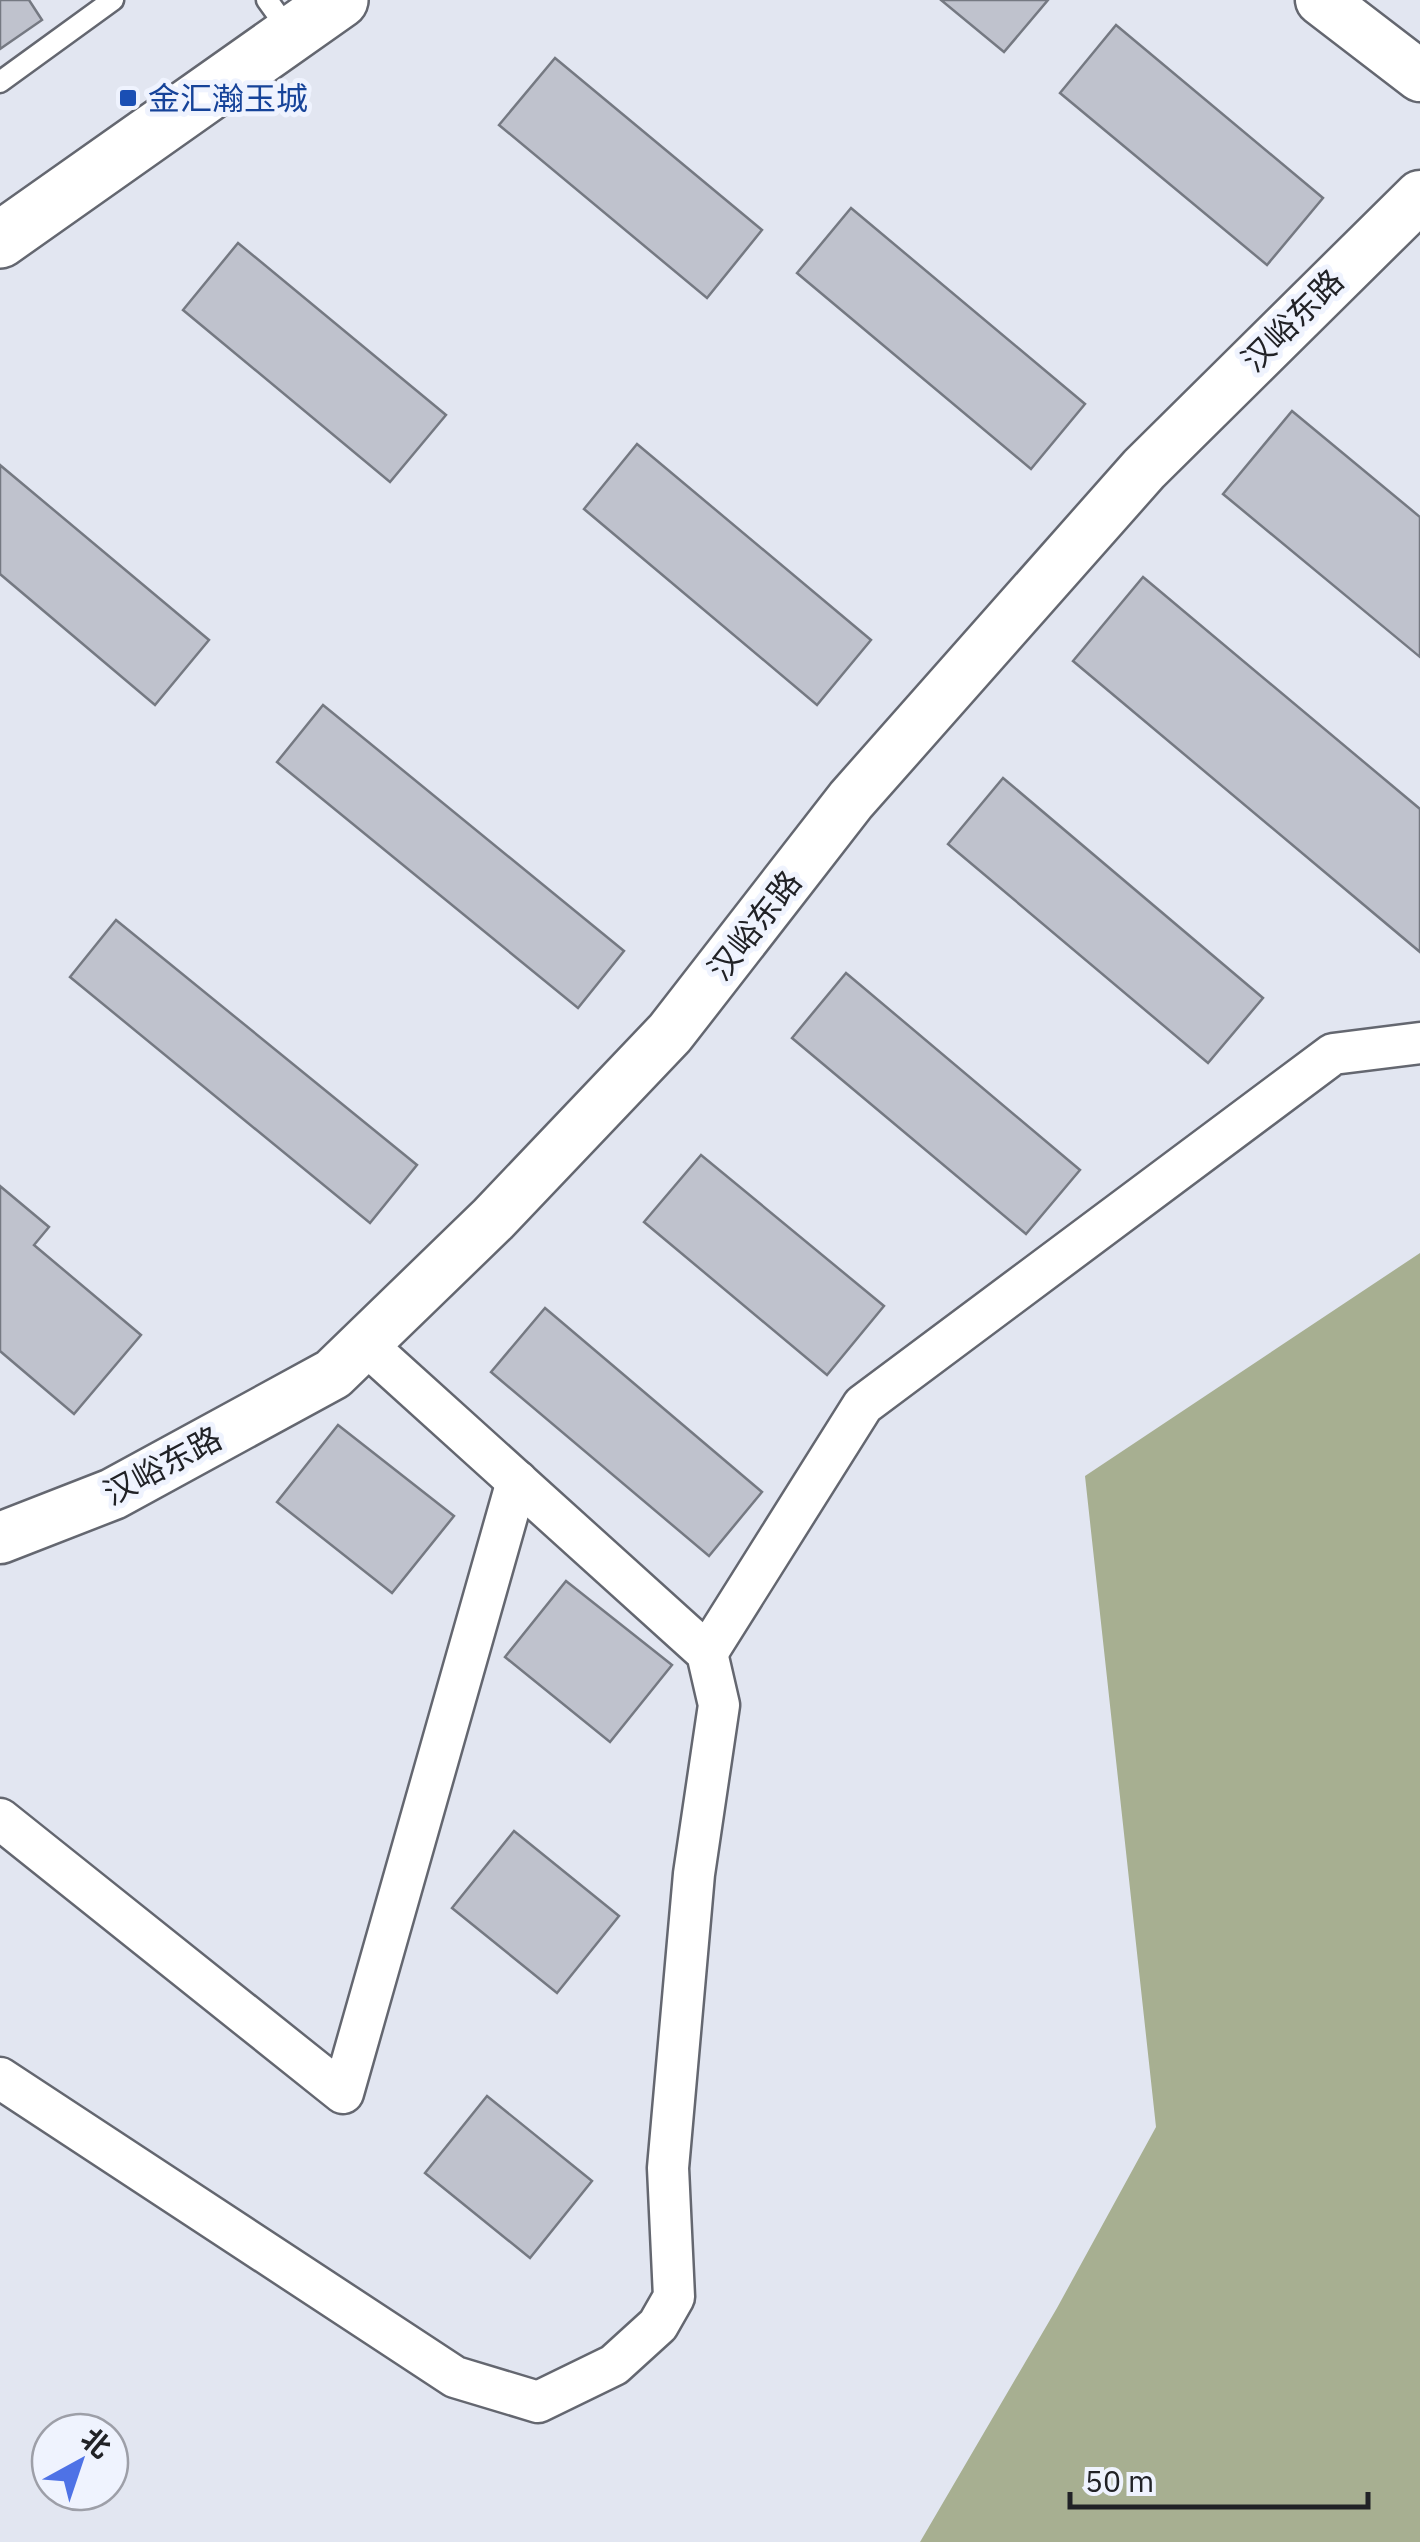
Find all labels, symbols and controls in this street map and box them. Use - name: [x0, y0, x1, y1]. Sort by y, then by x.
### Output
- place label: 金汇瀚玉城: [148, 77, 308, 119]
- marker: 金汇瀚玉城: [117, 87, 139, 109]
- street label: 汉峪东路: [1232, 260, 1352, 380]
- street label: 汉峪东路: [698, 862, 810, 988]
- street label: 汉峪东路: [96, 1416, 228, 1514]
- north arrow: [30, 2412, 130, 2512]
- text: 北: [74, 2419, 119, 2466]
- scale bar: [1070, 2447, 1368, 2509]
- text: 50 m: [1085, 2461, 1154, 2500]

